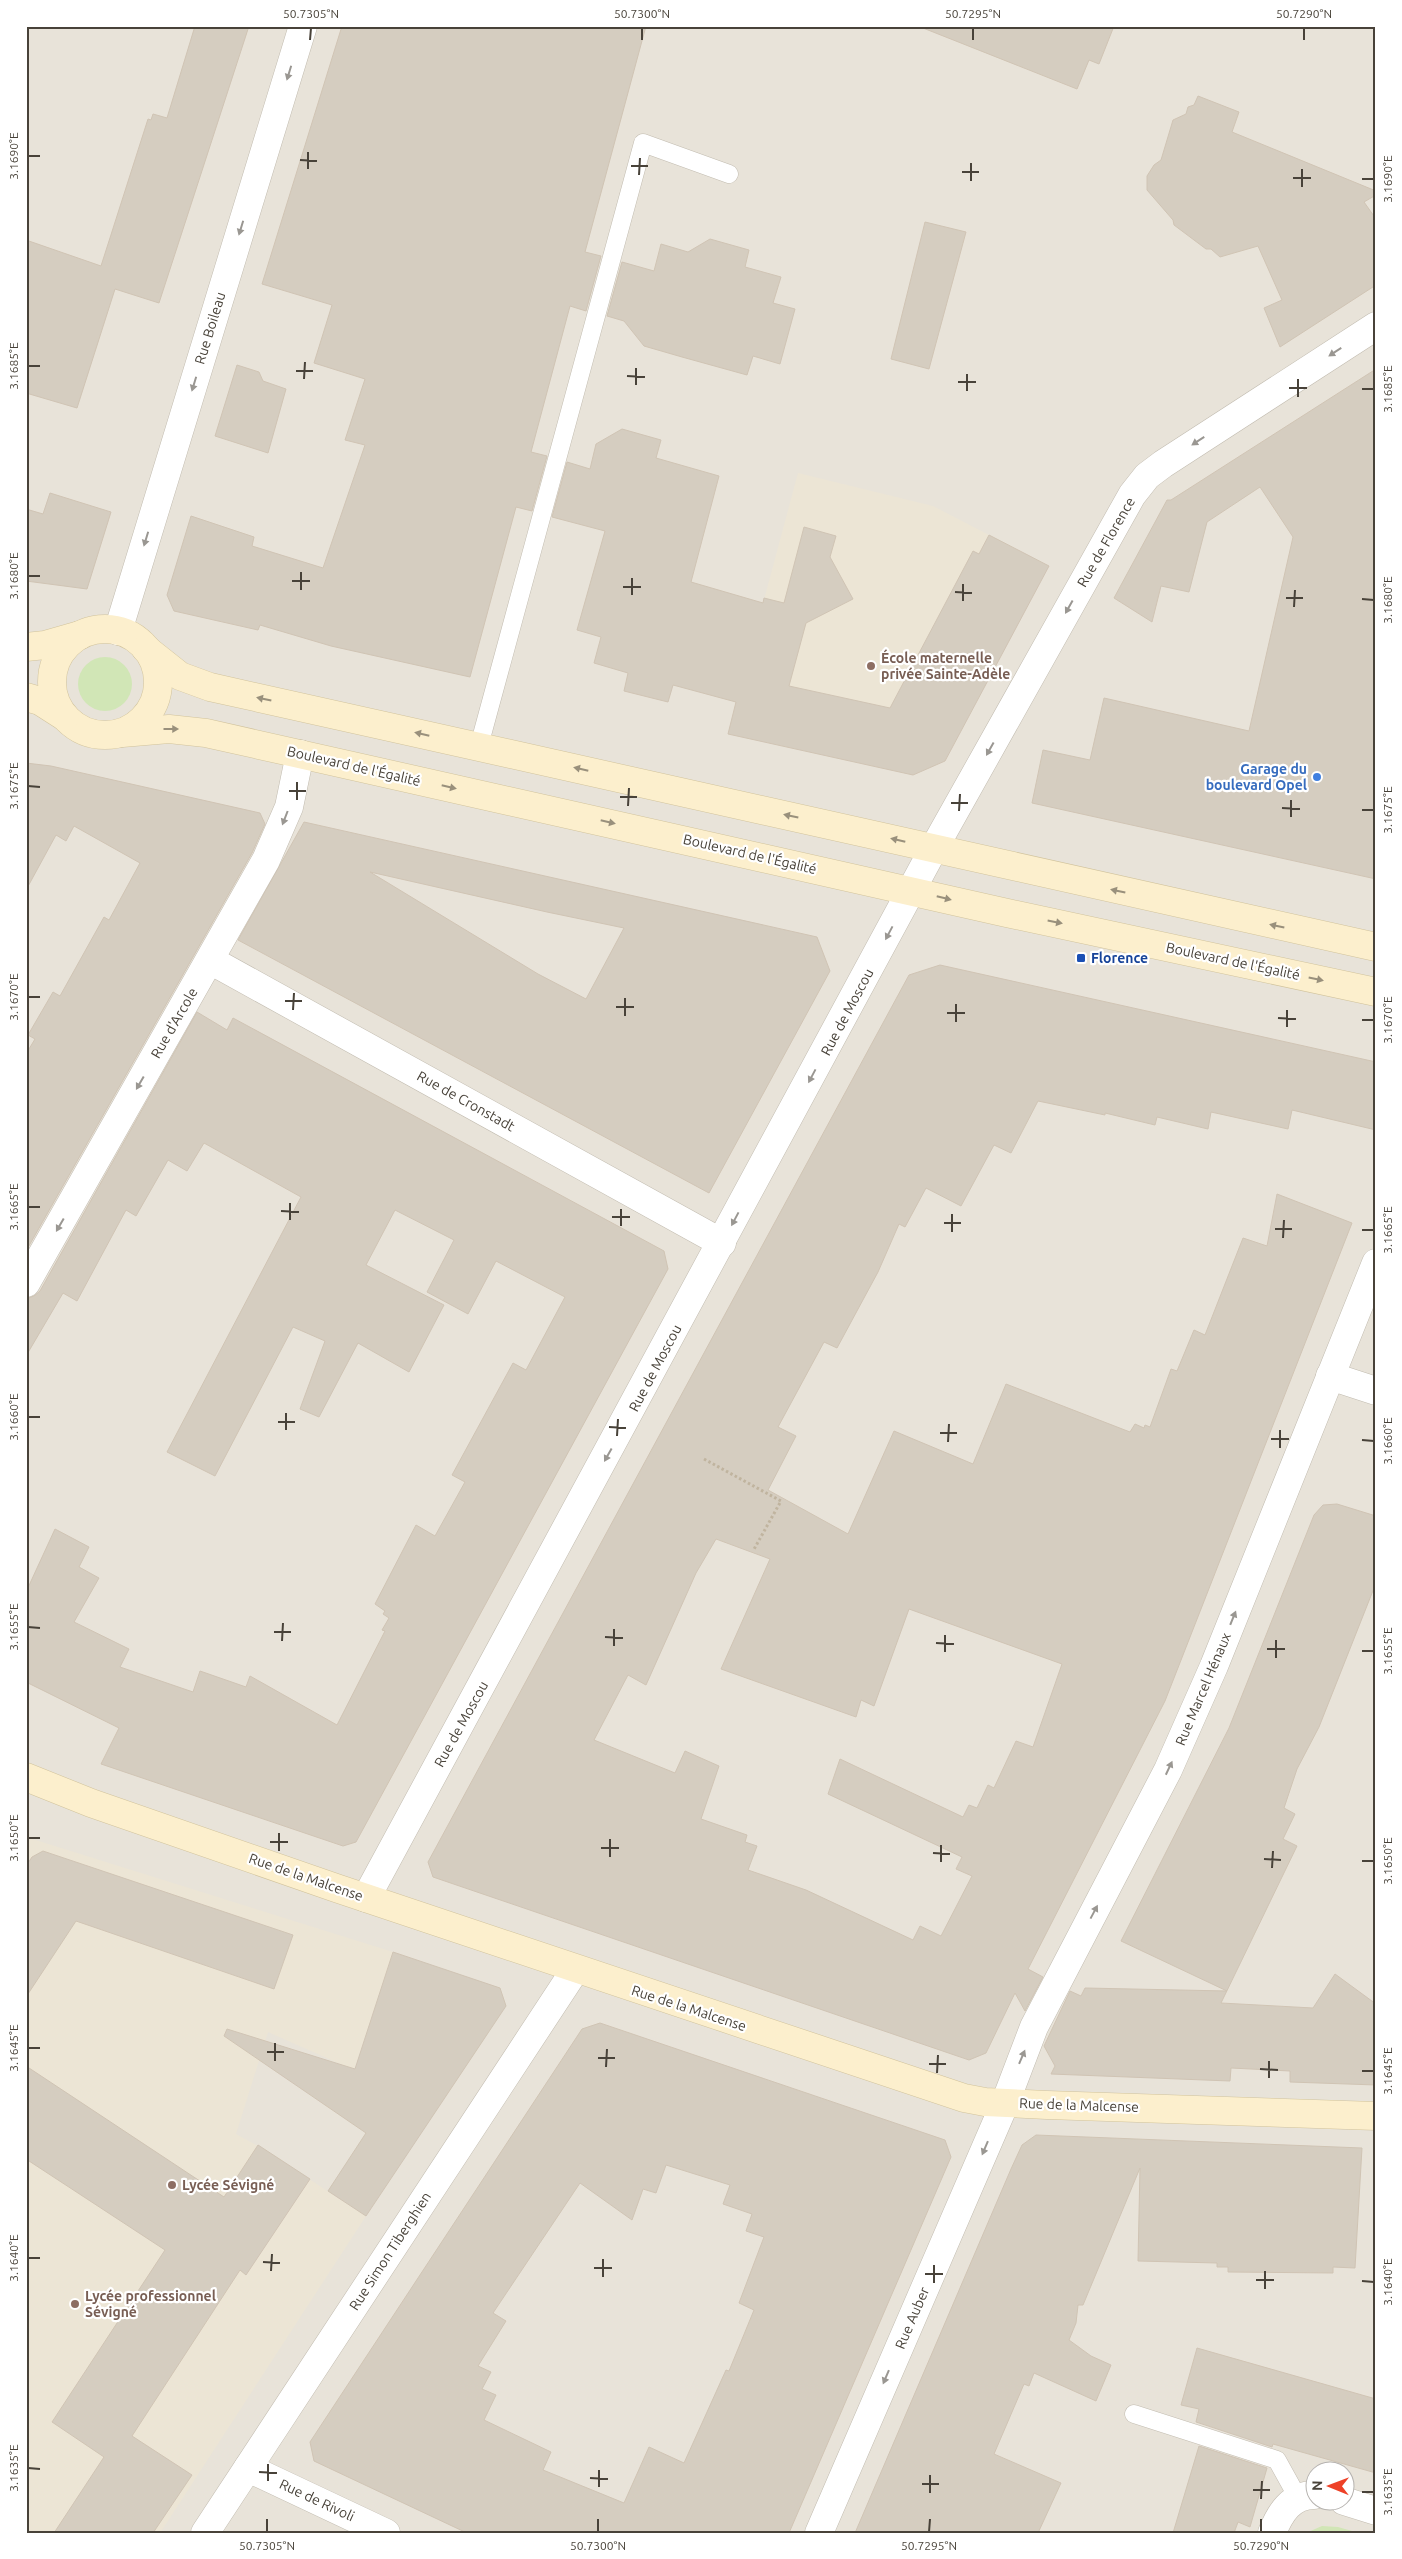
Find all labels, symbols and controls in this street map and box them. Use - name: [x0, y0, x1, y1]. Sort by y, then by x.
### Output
- text: 50.7305°N: [283, 7, 339, 20]
- text: 50.7300°N: [614, 7, 670, 20]
- text: 50.7295°N: [945, 7, 1001, 20]
- text: 50.7290°N: [1276, 7, 1332, 20]
- one-way arrow: [284, 65, 292, 80]
- text: 3.1690°E: [7, 132, 20, 180]
- text: 3.1690°E: [1381, 155, 1394, 203]
- one-way arrow: [237, 221, 245, 236]
- street label: Rue Boileau: [191, 290, 229, 366]
- text: 3.1685°E: [7, 342, 20, 390]
- one-way arrow: [1328, 348, 1341, 357]
- text: 3.1685°E: [1381, 365, 1394, 413]
- one-way arrow: [189, 376, 197, 391]
- one-way arrow: [1192, 436, 1205, 445]
- street label: Rue de Florence: [1074, 494, 1138, 590]
- one-way arrow: [142, 532, 150, 547]
- text: 3.1680°E: [7, 552, 20, 600]
- text: 3.1680°E: [1381, 576, 1394, 624]
- one-way arrow: [1065, 600, 1073, 614]
- place label: École maternelle privée Sainte-Adèle: [881, 649, 1010, 682]
- marker: École maternelle privée Sainte-Adèle: [865, 660, 877, 672]
- one-way arrow: [256, 695, 271, 703]
- one-way arrow: [163, 725, 179, 733]
- one-way arrow: [415, 730, 430, 738]
- street label: Boulevard de l'Égalité: [286, 742, 423, 789]
- one-way arrow: [985, 742, 994, 755]
- place label: Garage du boulevard Opel: [1206, 761, 1307, 793]
- text: 3.1675°E: [7, 762, 20, 810]
- one-way arrow: [574, 765, 589, 773]
- marker: Garage du boulevard Opel: [1311, 771, 1323, 783]
- one-way arrow: [442, 783, 457, 791]
- text: 3.1675°E: [1381, 786, 1394, 834]
- one-way arrow: [280, 811, 288, 825]
- one-way arrow: [783, 811, 799, 819]
- one-way arrow: [600, 818, 615, 826]
- street label: Boulevard de l'Égalité: [682, 830, 819, 877]
- one-way arrow: [891, 836, 906, 844]
- one-way arrow: [1111, 887, 1126, 895]
- one-way arrow: [937, 894, 952, 902]
- one-way arrow: [1047, 919, 1063, 927]
- one-way arrow: [1268, 921, 1284, 929]
- one-way arrow: [885, 926, 893, 940]
- street label: Boulevard de l'Égalité: [1165, 938, 1302, 983]
- place label: Florence: [1091, 950, 1148, 966]
- marker: Florence: [1075, 952, 1087, 964]
- street label: Rue de Moscou: [817, 966, 877, 1058]
- text: 3.1670°E: [7, 973, 20, 1021]
- one-way arrow: [1308, 975, 1324, 983]
- street label: Rue d'Arcole: [147, 985, 201, 1061]
- text: 3.1670°E: [1381, 996, 1394, 1044]
- street label: Rue de Cronstadt: [414, 1068, 518, 1135]
- one-way arrow: [808, 1069, 816, 1083]
- one-way arrow: [136, 1076, 144, 1091]
- text: 3.1665°E: [7, 1183, 20, 1231]
- text: 3.1665°E: [1381, 1206, 1394, 1254]
- one-way arrow: [731, 1212, 739, 1226]
- one-way arrow: [55, 1218, 64, 1231]
- street label: Rue de Moscou: [625, 1322, 685, 1414]
- text: 3.1660°E: [7, 1393, 20, 1441]
- text: 3.1660°E: [1381, 1417, 1394, 1465]
- one-way arrow: [604, 1447, 612, 1462]
- text: 3.1655°E: [7, 1603, 20, 1651]
- one-way arrow: [1229, 1610, 1237, 1625]
- text: 3.1655°E: [1381, 1627, 1394, 1675]
- street label: Rue Marcel Hénaux: [1172, 1630, 1234, 1748]
- street label: Rue de Moscou: [431, 1678, 491, 1770]
- one-way arrow: [1165, 1760, 1173, 1775]
- text: 3.1650°E: [7, 1814, 20, 1862]
- text: 3.1650°E: [1381, 1837, 1394, 1885]
- street label: Rue de la Malcense: [247, 1850, 365, 1904]
- one-way arrow: [1090, 1904, 1098, 1919]
- street label: Rue de la Malcense: [630, 1982, 748, 2034]
- text: 3.1645°E: [7, 2024, 20, 2072]
- text: 3.1645°E: [1381, 2047, 1394, 2095]
- one-way arrow: [1018, 2050, 1026, 2064]
- street label: Rue de la Malcense: [1019, 2095, 1139, 2115]
- one-way arrow: [981, 2141, 989, 2155]
- place label: Lycée Sévigné: [182, 2177, 274, 2193]
- marker: Lycée Sévigné: [166, 2179, 178, 2191]
- street label: Rue Simon Tiberghien: [346, 2189, 434, 2313]
- text: 3.1640°E: [7, 2234, 20, 2282]
- text: 3.1640°E: [1381, 2258, 1394, 2306]
- street label: Rue Auber: [892, 2284, 933, 2351]
- place label: Lycée professionnel Sévigné: [85, 2288, 216, 2320]
- marker: Lycée professionnel Sévigné: [69, 2298, 81, 2310]
- one-way arrow: [882, 2370, 890, 2384]
- text: 3.1635°E: [7, 2444, 20, 2492]
- north arrow: [1304, 2462, 1354, 2512]
- text: 3.1635°E: [1381, 2468, 1394, 2516]
- street label: Rue de Rivoli: [277, 2476, 357, 2524]
- text: N: [1309, 2480, 1325, 2491]
- text: 50.7305°N: [239, 2539, 295, 2552]
- text: 50.7300°N: [570, 2539, 626, 2552]
- text: 50.7295°N: [901, 2539, 957, 2552]
- text: 50.7290°N: [1233, 2539, 1289, 2552]

